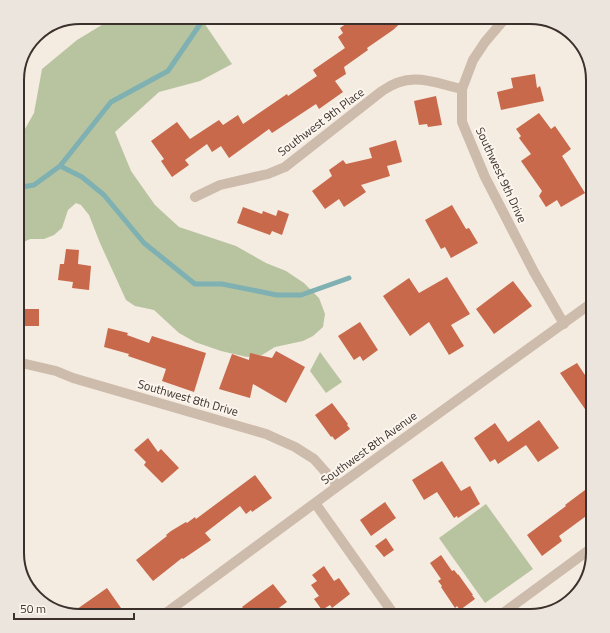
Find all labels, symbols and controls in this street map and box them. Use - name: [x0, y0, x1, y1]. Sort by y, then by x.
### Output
- street label: Southwest 9th Place: [273, 83, 368, 161]
- street label: Southwest 9th Drive: [471, 124, 532, 226]
- street label: Southwest 8th Drive: [136, 374, 241, 421]
- street label: Southwest 8th Avenue: [317, 406, 421, 489]
- scale bar: [14, 595, 134, 621]
- text: 50 m: [20, 599, 46, 618]

